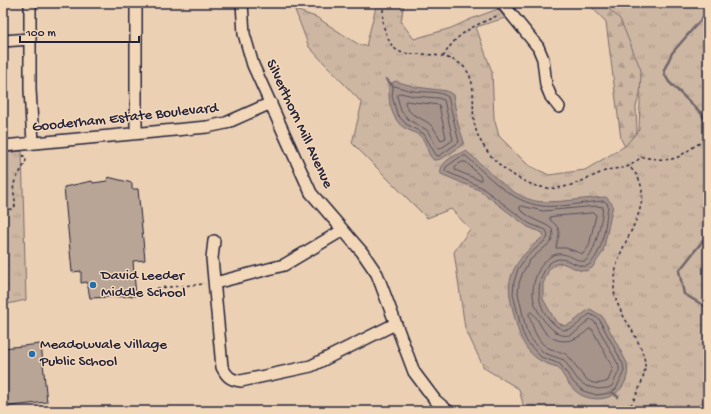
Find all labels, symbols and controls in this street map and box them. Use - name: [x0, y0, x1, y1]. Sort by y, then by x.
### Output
- scale bar: [20, 18, 139, 44]
- text: 100 m: [25, 27, 56, 41]
- street label: Silverthorn Mill Avenue: [261, 57, 337, 192]
- street label: Gooderham Estate Boulevard: [31, 99, 220, 137]
- place label: David Leeder Middle School: [100, 267, 186, 302]
- marker: David Leeder Middle School: [88, 280, 98, 290]
- place label: Meadowvale Village Public School: [39, 336, 167, 371]
- marker: Meadowvale Village Public School: [27, 349, 37, 359]

